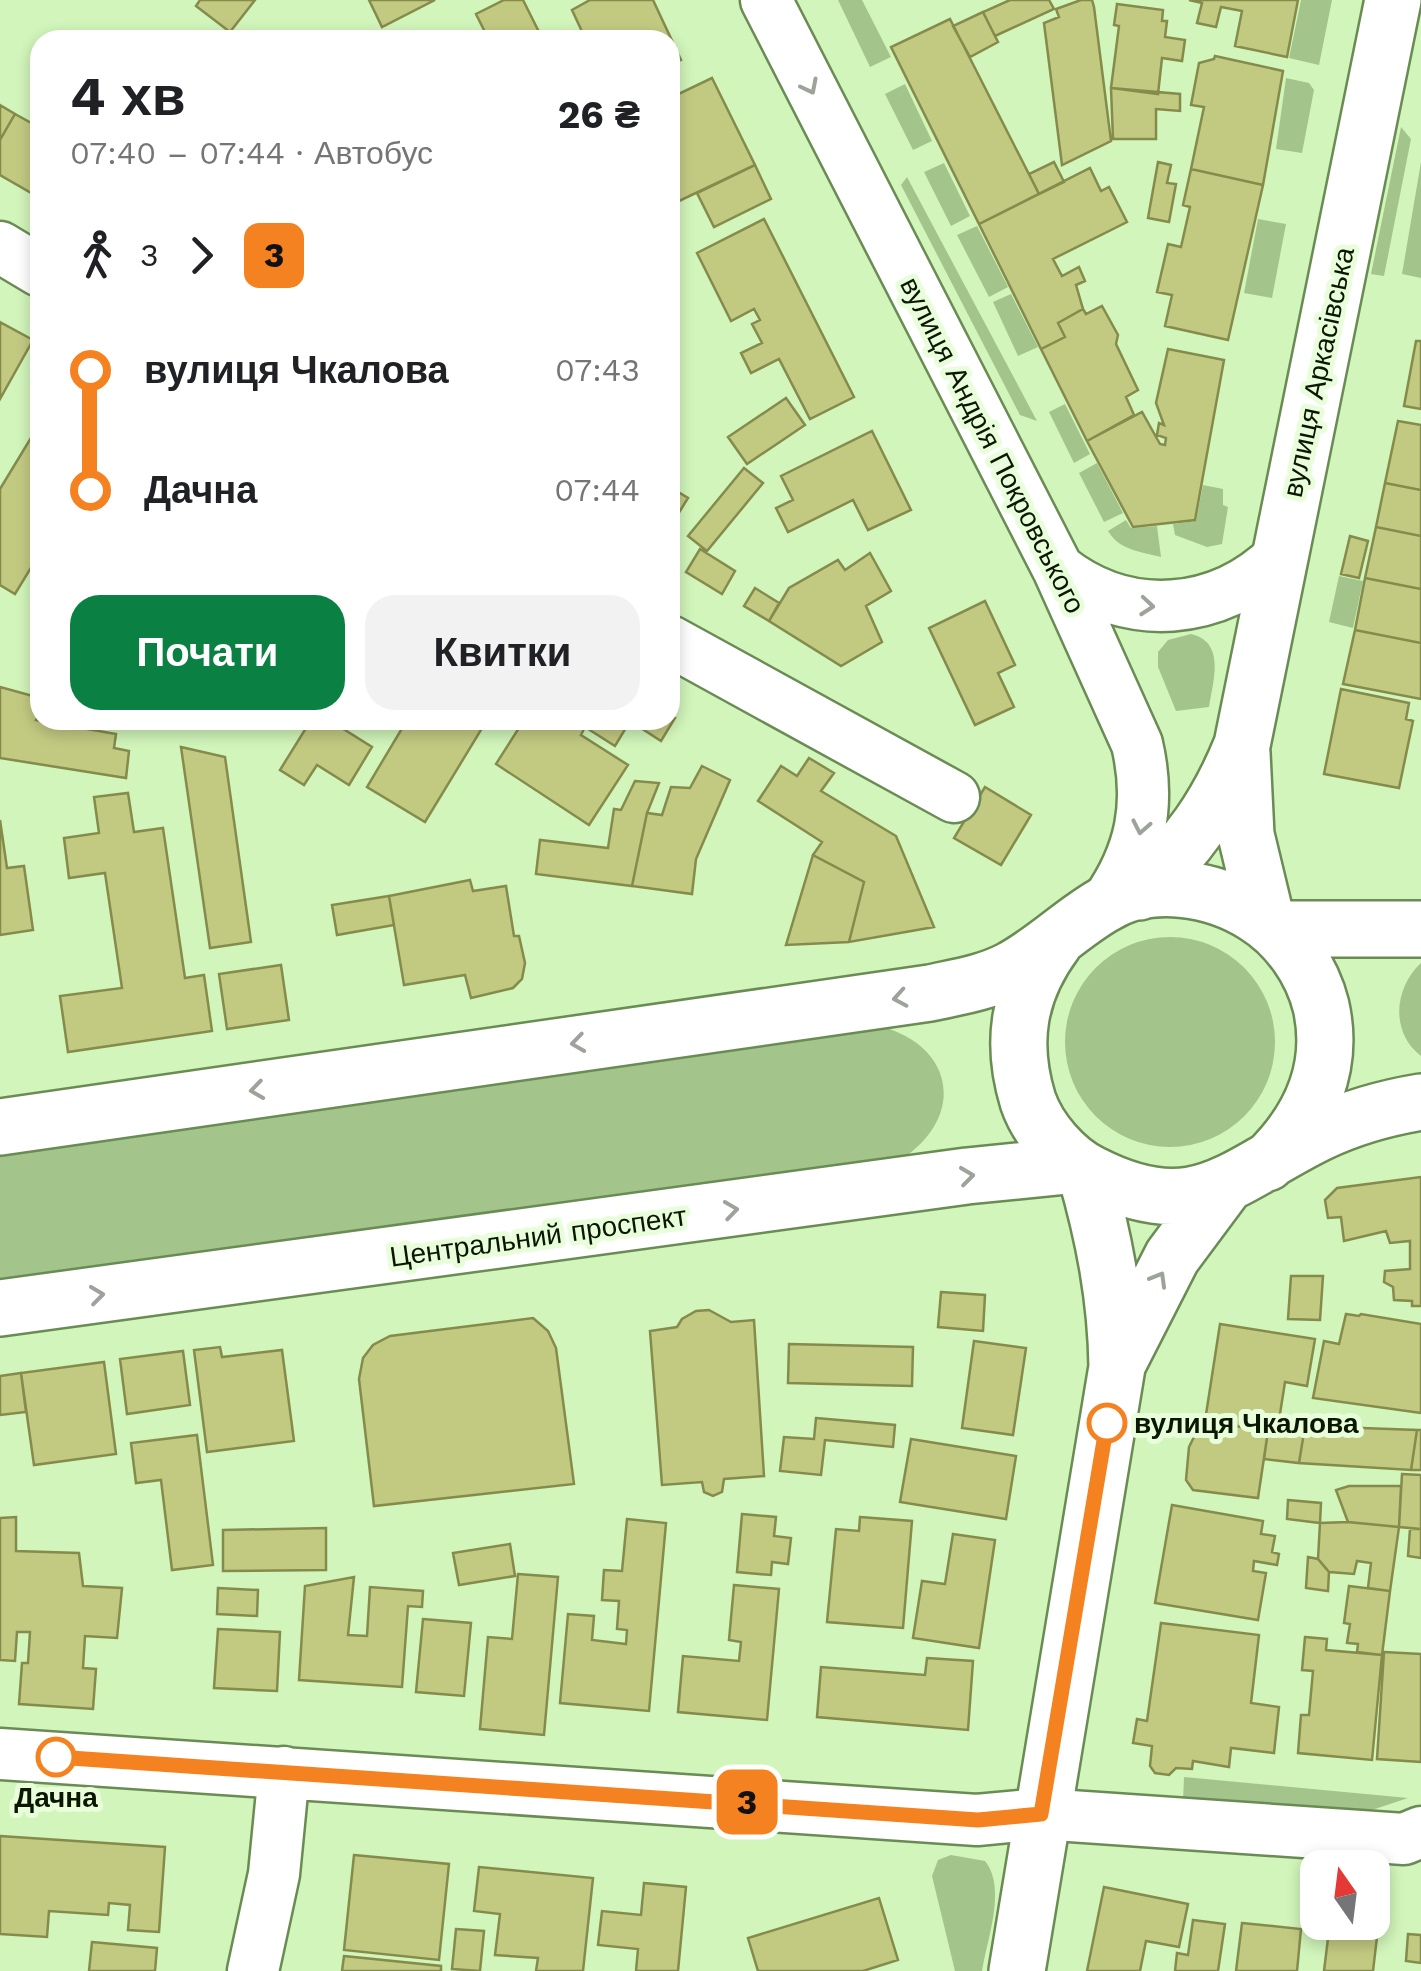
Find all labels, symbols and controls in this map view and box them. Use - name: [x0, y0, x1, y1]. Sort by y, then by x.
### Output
- text: 4 хв: [70, 64, 186, 128]
- one-way arrow: [798, 76, 817, 94]
- text: 26 ₴: [558, 93, 640, 137]
- text: 07:40 – 07:44 · Автобус: [70, 134, 433, 172]
- icon: walk: [70, 228, 125, 283]
- icon: forward: [174, 228, 229, 283]
- text: 3: [264, 234, 284, 276]
- text: 3: [140, 236, 159, 274]
- street label: вулиця Аркасівська: [1276, 244, 1361, 500]
- street label: вулиця Андрія Покровського: [893, 272, 1092, 619]
- text: вулиця Чкалова: [144, 348, 449, 392]
- text: 07:43: [555, 351, 640, 389]
- text: Дачна: [144, 468, 257, 512]
- text: 07:44: [554, 471, 640, 509]
- one-way arrow: [1139, 594, 1155, 616]
- button: Почати: [70, 595, 345, 710]
- button: Квитки: [365, 595, 640, 710]
- one-way arrow: [1131, 818, 1152, 835]
- one-way arrow: [892, 987, 908, 1008]
- one-way arrow: [570, 1032, 587, 1053]
- one-way arrow: [248, 1078, 265, 1099]
- one-way arrow: [959, 1166, 975, 1187]
- street label: Центральний проспект: [388, 1199, 689, 1274]
- one-way arrow: [723, 1200, 739, 1221]
- one-way arrow: [1147, 1272, 1167, 1290]
- one-way arrow: [89, 1285, 105, 1306]
- marker: вулиця Чкалова: [1088, 1404, 1126, 1442]
- place label: вулиця Чкалова: [1134, 1407, 1359, 1440]
- marker: Дачна: [37, 1738, 75, 1776]
- line badge: 3: [714, 1770, 780, 1834]
- place label: Дачна: [14, 1781, 98, 1814]
- text: 3: [737, 1781, 757, 1823]
- north arrow: [1300, 1850, 1390, 1940]
- map controls: [1300, 1850, 1390, 1940]

